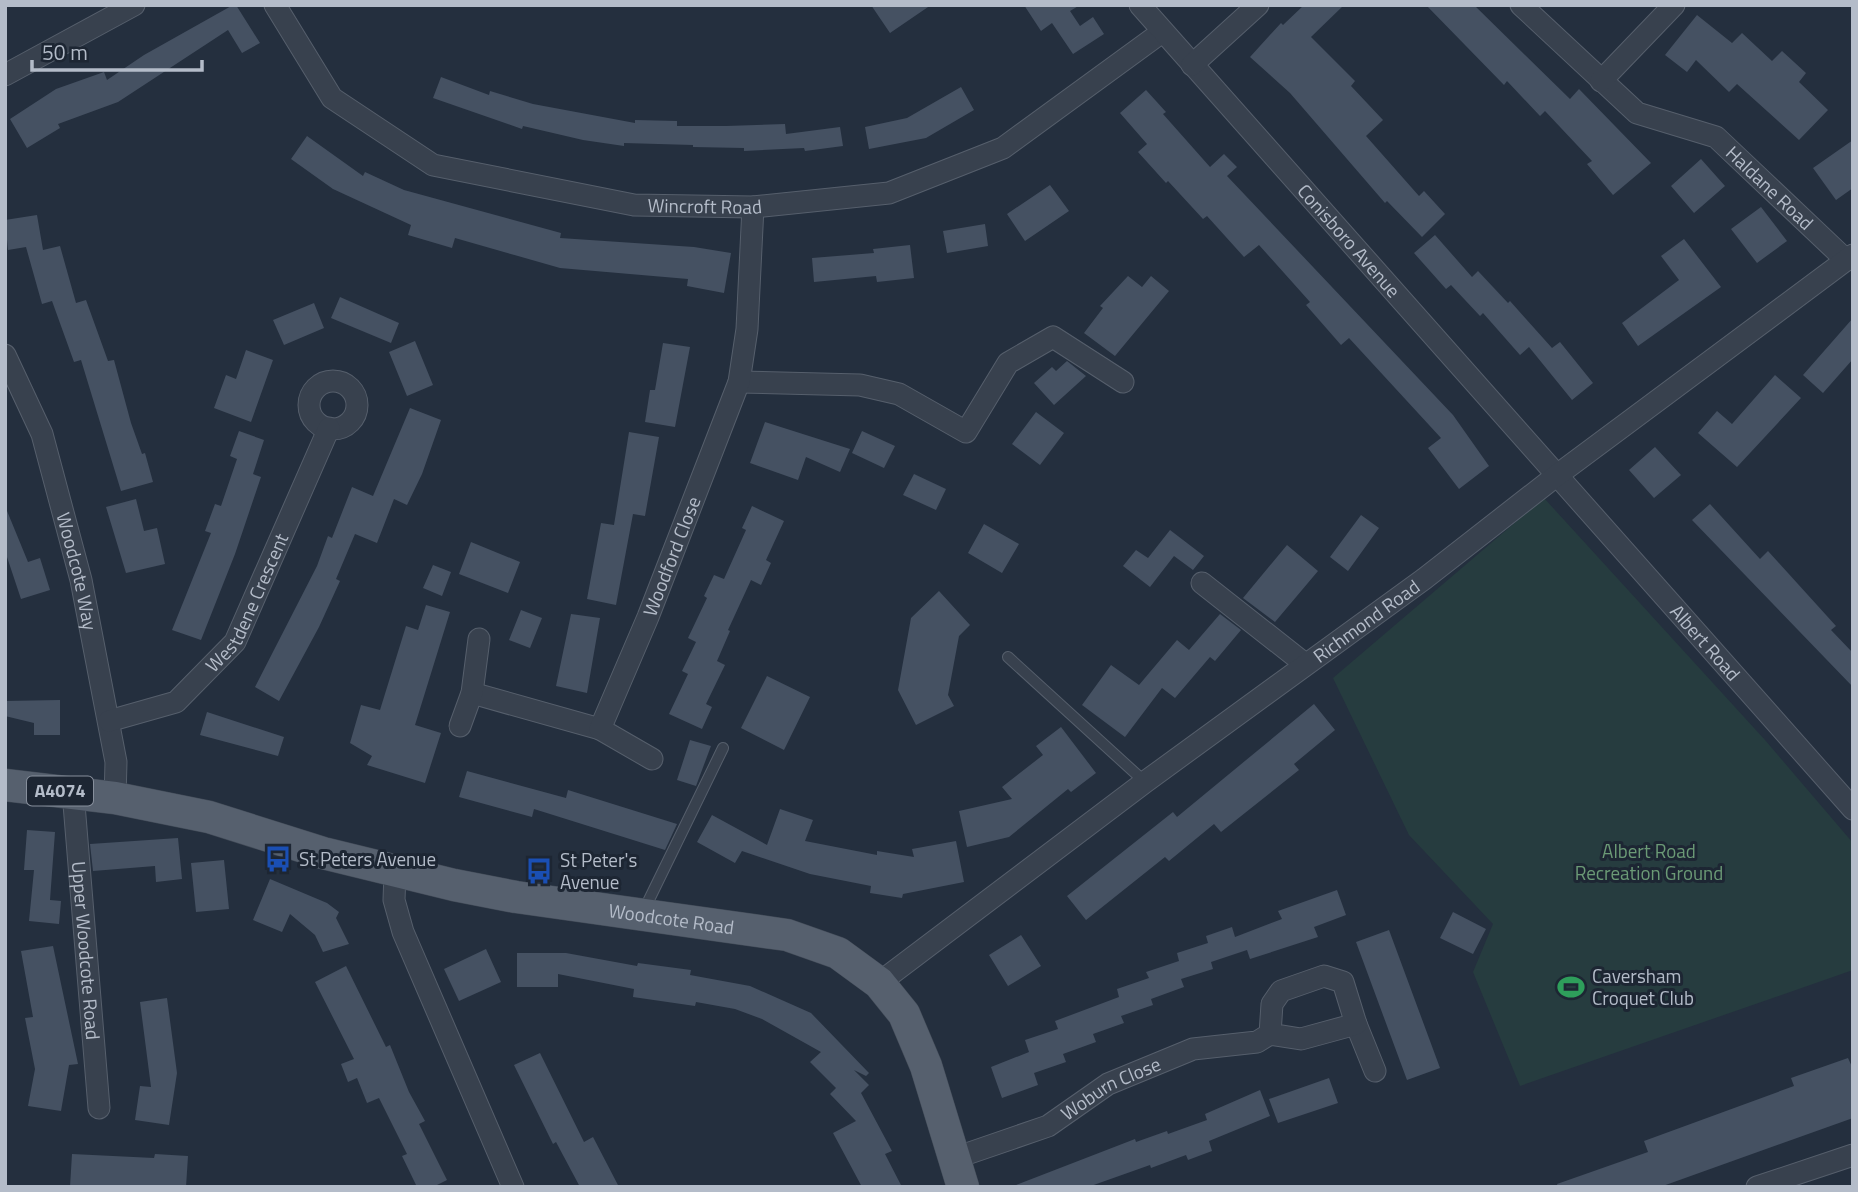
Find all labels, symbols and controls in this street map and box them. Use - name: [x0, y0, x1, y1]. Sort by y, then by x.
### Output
- scale bar: [32, 28, 201, 72]
- text: 50 m: [42, 36, 88, 68]
- street label: Haldane Road: [1720, 139, 1821, 236]
- street label: Conisboro Avenue: [1291, 177, 1408, 304]
- street label: Wincroft Road: [647, 190, 763, 221]
- street label: Woodford Close: [635, 492, 707, 620]
- street label: Woodcote Way: [50, 509, 105, 633]
- street label: Westdene Crescent: [198, 528, 295, 678]
- street label: Richmond Road: [1306, 572, 1425, 669]
- street label: Albert Road: [1664, 597, 1748, 687]
- road number: A4074: [27, 776, 93, 806]
- park label: Albert Road Recreation Ground: [1575, 836, 1723, 887]
- bus stop icon: St Peters Avenue: [263, 844, 293, 874]
- place label: St Peters Avenue: [299, 844, 436, 873]
- place label: St Peter's Avenue: [560, 845, 637, 896]
- bus stop icon: St Peter's Avenue: [524, 856, 554, 886]
- street label: Upper Woodcote Road: [65, 860, 108, 1041]
- street label: Woodcote Road: [607, 895, 736, 941]
- place label: Caversham Croquet Club: [1592, 961, 1694, 1012]
- sports icon: Caversham Croquet Club: [1556, 972, 1586, 1002]
- street label: Woburn Close: [1054, 1049, 1165, 1127]

